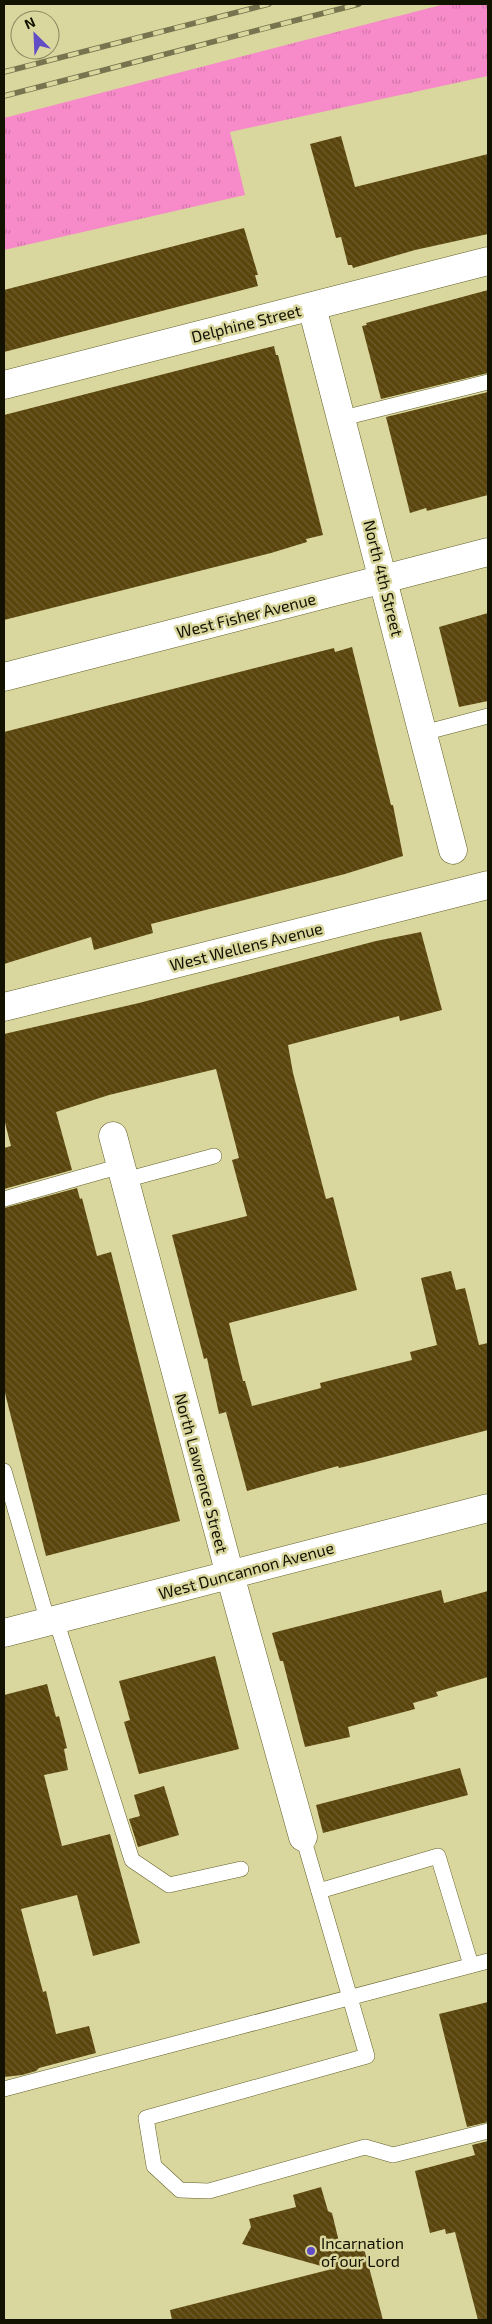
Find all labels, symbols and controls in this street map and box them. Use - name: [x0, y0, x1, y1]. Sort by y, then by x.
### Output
- north arrow: [10, 10, 60, 60]
- text: N: [21, 13, 38, 32]
- street label: Delphine Street: [189, 300, 303, 346]
- street label: North 4th Street: [360, 518, 408, 638]
- street label: West Fisher Avenue: [174, 589, 318, 641]
- street label: West Wellens Avenue: [168, 918, 324, 974]
- street label: North Lawrence Street: [172, 1391, 232, 1555]
- street label: West Duncannon Avenue: [156, 1537, 336, 1603]
- place label: Incarnation of our Lord: [321, 2233, 404, 2270]
- marker: Incarnation of our Lord: [305, 2245, 317, 2257]

